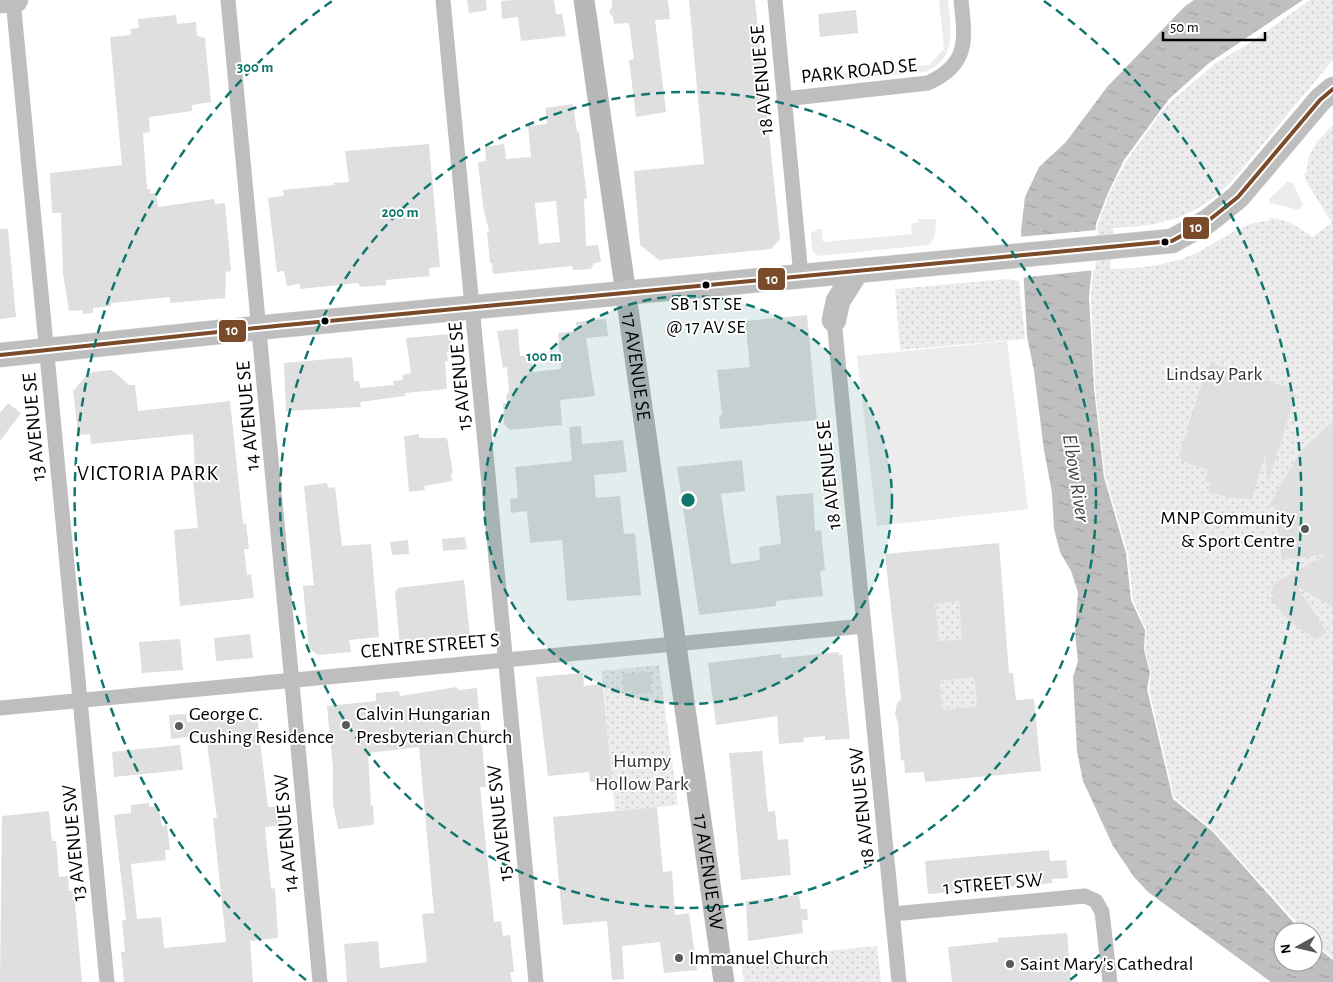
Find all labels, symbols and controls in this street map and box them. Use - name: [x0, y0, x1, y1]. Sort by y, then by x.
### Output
- scale bar: [1163, 10, 1266, 42]
- text: 50 m: [1170, 20, 1199, 35]
- street label: 18 AVENUE SE: [747, 24, 777, 136]
- street label: PARK ROAD SE: [800, 55, 918, 87]
- text: 300 m: [237, 60, 273, 75]
- text: 200 m: [381, 205, 419, 220]
- line badge: 10: [1182, 216, 1210, 240]
- text: 10: [1190, 221, 1202, 235]
- unlabelled marker: [1160, 237, 1170, 247]
- line badge: 10: [757, 267, 786, 291]
- text: 10: [766, 273, 778, 287]
- marker: SB 1 ST SE @ 17 AV SE: [701, 280, 711, 290]
- place label: SB 1 ST SE @ 17 AV SE: [667, 295, 745, 337]
- street label: 17 AVENUE SE: [619, 311, 654, 422]
- unlabelled marker: [320, 316, 330, 326]
- line badge: 10: [218, 319, 247, 343]
- street label: 15 AVENUE SE: [445, 321, 475, 431]
- text: 10: [226, 324, 238, 338]
- text: 100 m: [526, 349, 562, 364]
- street label: 14 AVENUE SE: [233, 360, 263, 472]
- park label: Lindsay Park: [1166, 364, 1262, 384]
- street label: 13 AVENUE SE: [19, 372, 49, 482]
- street label: 18 AVENUE SE: [813, 419, 845, 531]
- water label: Elbow River: [1059, 433, 1093, 525]
- district label: VICTORIA PARK: [77, 463, 219, 484]
- centre of rings: [679, 491, 697, 509]
- place label: MNP Community & Sport Centre: [1160, 508, 1295, 551]
- marker: MNP Community & Sport Centre: [1299, 523, 1311, 535]
- street label: CENTRE STREET S: [360, 630, 500, 662]
- place label: George C. Cushing Residence: [189, 704, 334, 747]
- place label: Calvin Hungarian Presbyterian Church: [356, 704, 512, 747]
- marker: Calvin Hungarian Presbyterian Church: [340, 719, 352, 731]
- marker: George C. Cushing Residence: [173, 720, 185, 732]
- street label: 18 AVENUE SW: [846, 746, 878, 866]
- park label: Humpy Hollow Park: [595, 751, 689, 794]
- street label: 15 AVENUE SW: [484, 764, 516, 882]
- street label: 14 AVENUE SW: [271, 773, 301, 893]
- street label: 13 AVENUE SW: [59, 784, 89, 902]
- street label: 17 AVENUE SW: [690, 813, 727, 932]
- street label: 1 STREET SW: [942, 870, 1044, 898]
- north arrow: [1273, 922, 1323, 972]
- text: N: [1279, 943, 1294, 954]
- place label: Immanuel Church: [689, 948, 828, 968]
- marker: Immanuel Church: [673, 952, 685, 964]
- place label: Saint Mary's Cathedral: [1020, 954, 1193, 974]
- marker: Saint Mary's Cathedral: [1004, 958, 1016, 970]

